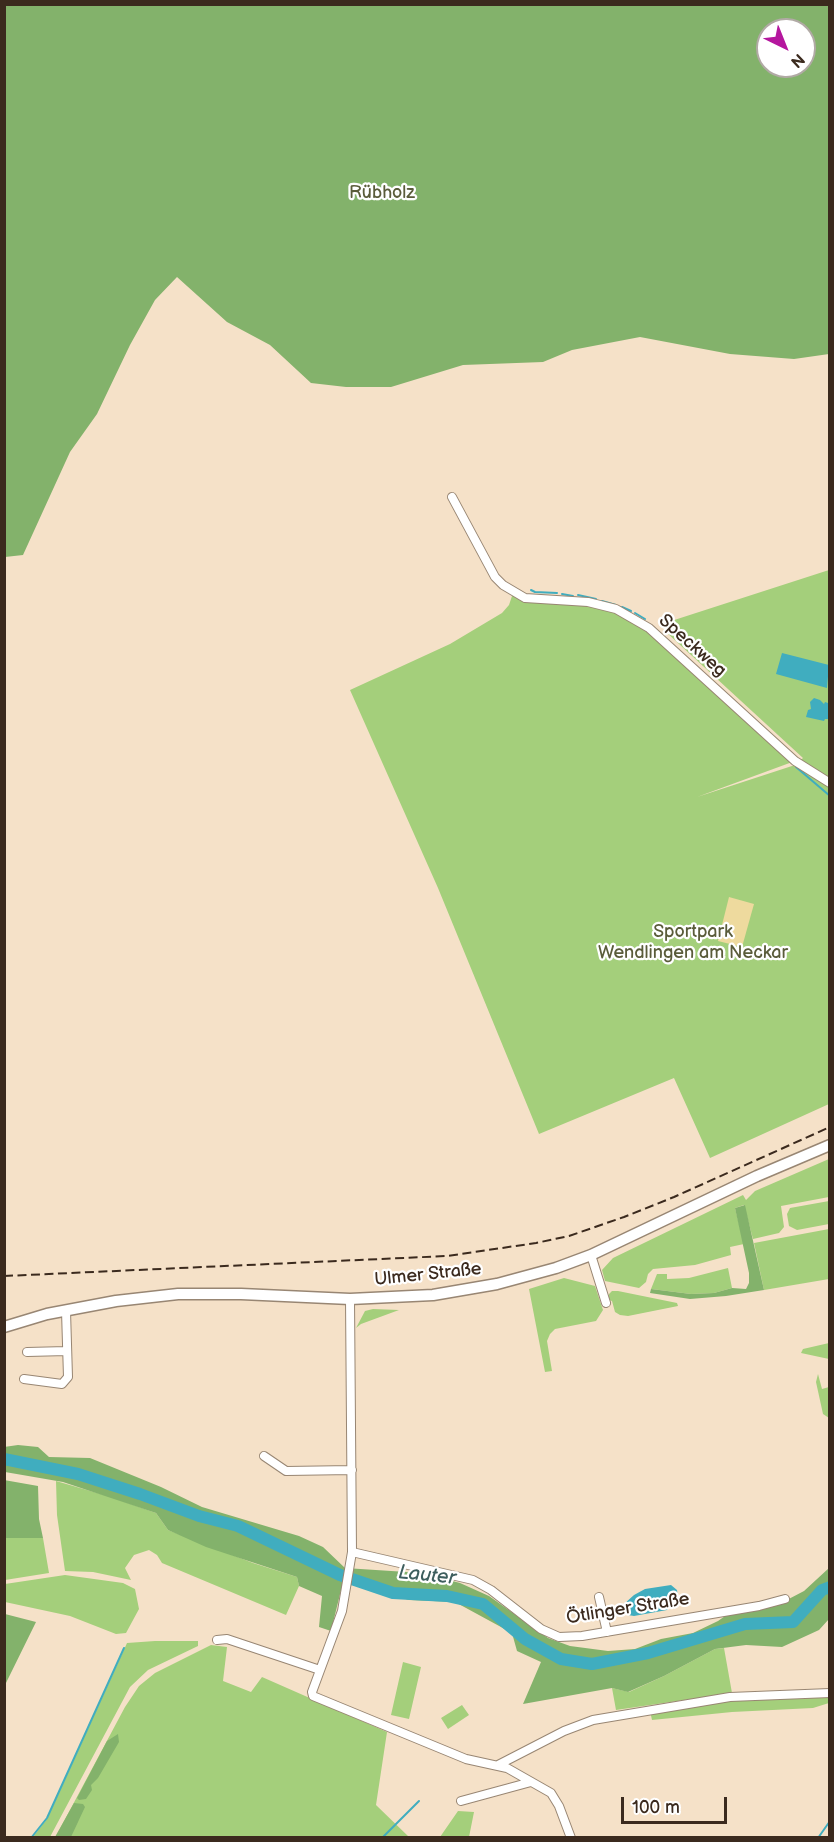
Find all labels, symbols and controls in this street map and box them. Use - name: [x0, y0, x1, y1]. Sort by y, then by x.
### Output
- north arrow: [756, 18, 816, 78]
- text: N: [786, 49, 808, 71]
- park label: Rübholz: [349, 182, 415, 204]
- street label: Speckweg: [654, 610, 730, 682]
- park label: Sportpark Wendlingen am Neckar: [598, 921, 788, 964]
- street label: Ulmer Straße: [373, 1259, 483, 1291]
- water label: Lauter: [397, 1561, 457, 1591]
- street label: Ötlinger Straße: [565, 1589, 691, 1629]
- scale bar: [624, 1785, 730, 1823]
- text: 100 m: [632, 1797, 680, 1818]

